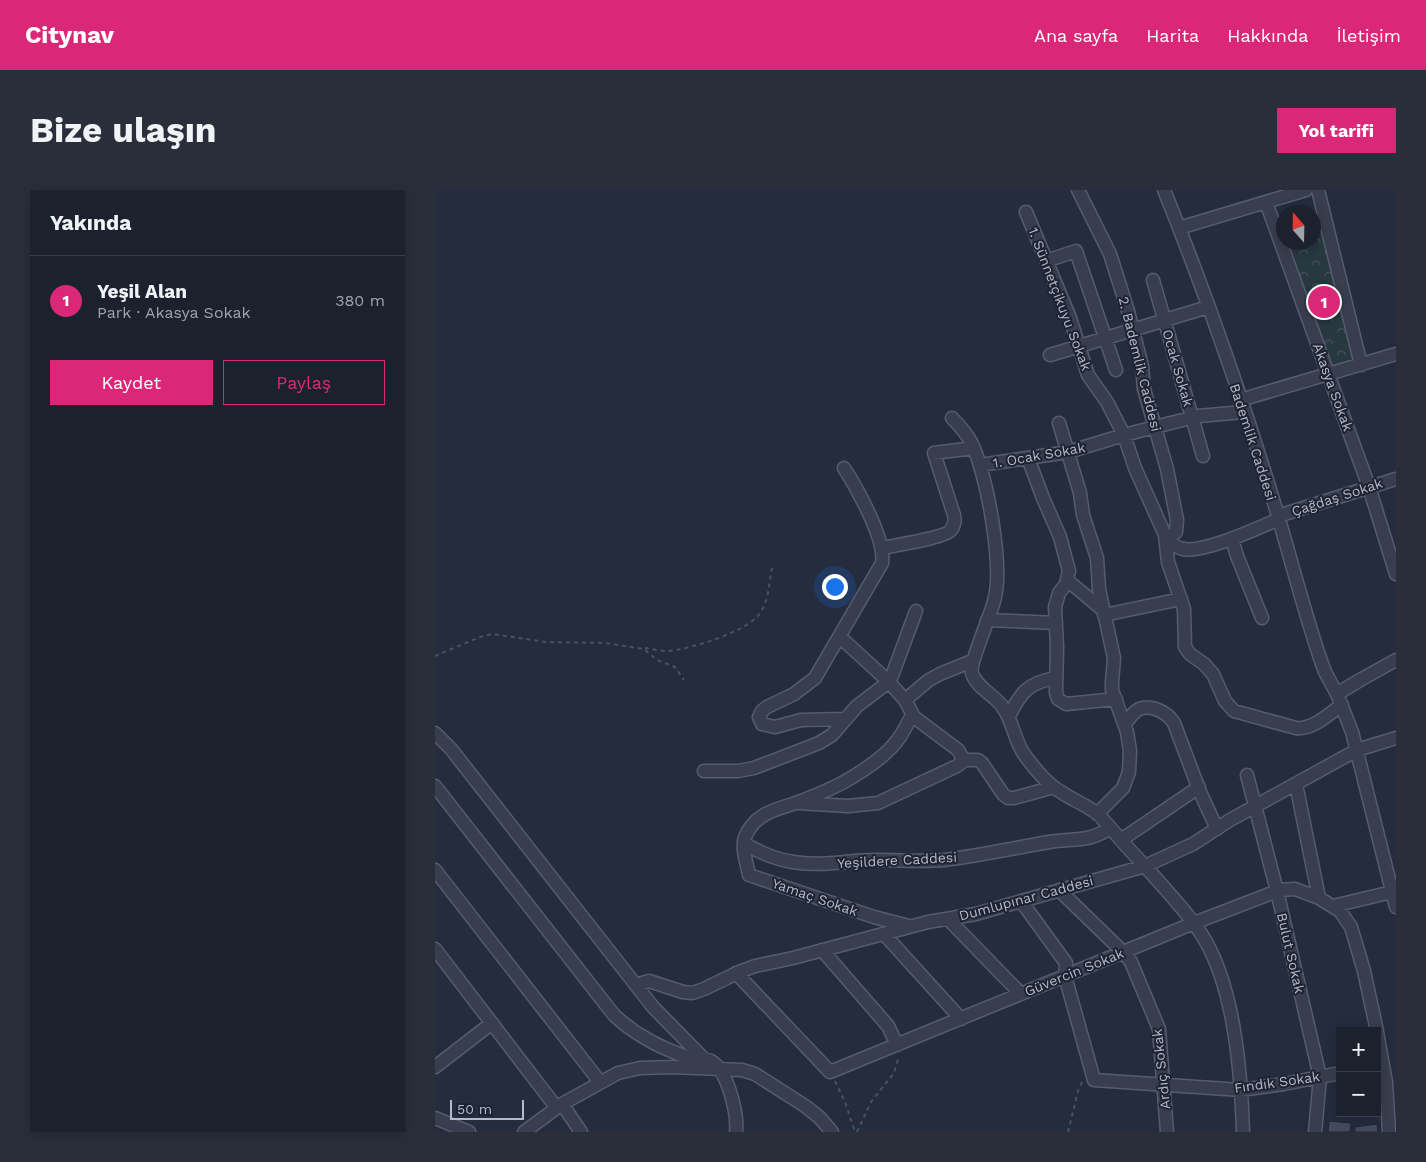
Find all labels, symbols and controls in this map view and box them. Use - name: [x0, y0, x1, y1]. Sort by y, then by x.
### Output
- text: Citynav: [25, 21, 114, 49]
- text: Ana sayfa: [1034, 25, 1118, 46]
- text: Harita: [1146, 25, 1199, 46]
- text: Hakkında: [1227, 25, 1308, 46]
- text: İletişim: [1336, 25, 1401, 46]
- button: Yol tarifi: [1277, 108, 1396, 153]
- text: Bize ulaşın: [30, 109, 217, 151]
- north arrow: [1276, 205, 1321, 250]
- text: Yakında: [50, 210, 131, 235]
- street label: 1. Sünnetçikuyu Sokak: [1025, 225, 1095, 373]
- text: Yeşil Alan: [97, 280, 187, 303]
- pin: 1: [1308, 283, 1340, 321]
- text: 1: [63, 291, 69, 310]
- text: 380 m: [335, 291, 385, 310]
- street label: 2. Bademlik Caddesi: [1115, 295, 1165, 433]
- text: Park · Akasya Sokak: [97, 303, 251, 322]
- street label: Ocak Sokak: [1159, 327, 1197, 409]
- street label: Akasya Sokak: [1310, 341, 1356, 433]
- button: Kaydet: [50, 360, 213, 405]
- button: Paylaş: [223, 360, 385, 405]
- street label: Bademlik Caddesi: [1227, 382, 1279, 502]
- street label: 1. Ocak Sokak: [992, 439, 1087, 471]
- street label: Çağdaş Sokak: [1289, 475, 1385, 519]
- your location: [822, 574, 848, 600]
- street label: Yeşildere Caddesi: [837, 849, 957, 871]
- street label: Dumlupınar Caddesi: [957, 872, 1095, 924]
- street label: Yamaç Sokak: [770, 875, 860, 919]
- street label: Bulut Sokak: [1274, 911, 1308, 995]
- street label: Güvercin Sokak: [1022, 945, 1126, 999]
- map controls: [1336, 1027, 1381, 1117]
- button: +: [1336, 1027, 1381, 1072]
- street label: Ardıç Sokak: [1149, 1028, 1173, 1110]
- street label: Fındık Sokak: [1233, 1068, 1321, 1096]
- button: −: [1336, 1072, 1381, 1117]
- scale bar: [450, 1097, 524, 1120]
- text: 50 m: [457, 1101, 492, 1117]

